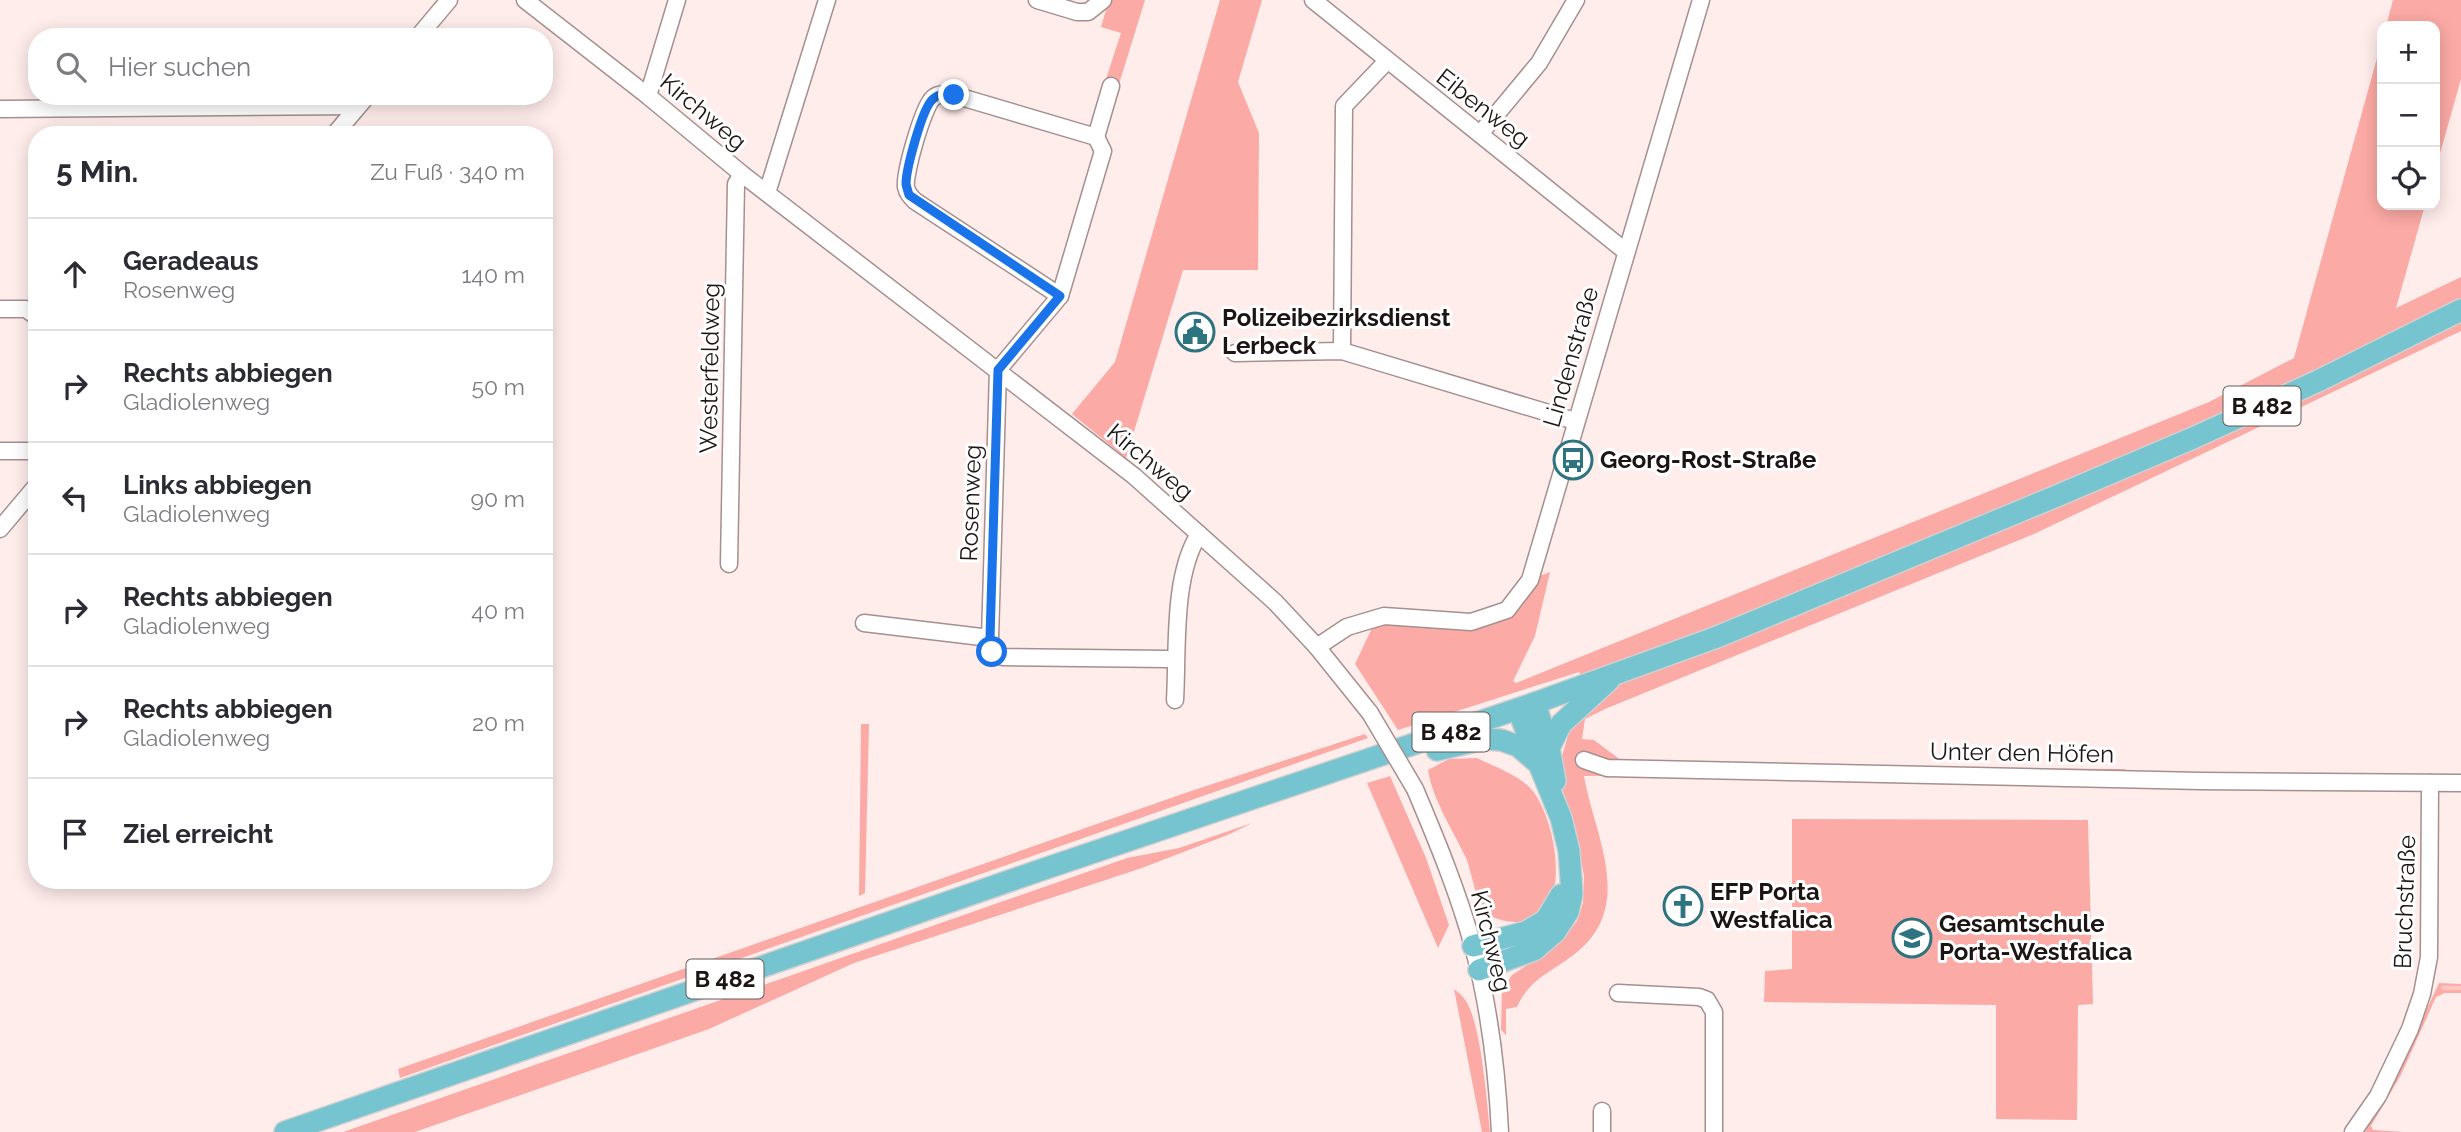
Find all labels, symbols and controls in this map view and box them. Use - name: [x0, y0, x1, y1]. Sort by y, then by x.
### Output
- map controls: [2377, 21, 2440, 210]
- button: +: [2377, 21, 2440, 84]
- search box: [28, 28, 553, 105]
- icon: search: [52, 48, 90, 86]
- text: Hier suchen: [108, 52, 251, 82]
- street label: Eibenweg: [1431, 62, 1536, 153]
- street label: Kirchweg: [654, 67, 752, 156]
- route end: [938, 79, 969, 110]
- button: −: [2377, 84, 2440, 147]
- button: locate: [2377, 147, 2440, 210]
- text: 5 Min.: [56, 154, 138, 189]
- text: Zu Fuß · 340 m: [370, 158, 525, 185]
- text: Geradeaus: [123, 246, 259, 276]
- icon: ahead: [56, 255, 94, 293]
- text: 140 m: [462, 261, 525, 288]
- text: Rosenweg: [123, 276, 235, 303]
- street label: Westerfeldweg: [694, 282, 725, 454]
- street label: Lindenstraße: [1537, 283, 1604, 430]
- place label: Polizeibezirksdienst Lerbeck: [1222, 303, 1450, 360]
- public building icon: Polizeibezirksdienst Lerbeck: [1174, 311, 1216, 353]
- text: Rechts abbiegen: [123, 358, 333, 388]
- icon: right: [56, 367, 94, 405]
- text: 50 m: [471, 373, 525, 400]
- road number: B 482: [2224, 386, 2300, 426]
- text: Gladiolenweg: [123, 388, 270, 415]
- street label: Kirchweg: [1101, 417, 1199, 506]
- bus stop icon: Georg-Rost-Straße: [1552, 439, 1594, 481]
- street label: Rosenweg: [954, 444, 987, 562]
- place label: Georg-Rost-Straße: [1600, 445, 1816, 474]
- text: Links abbiegen: [123, 470, 312, 500]
- icon: left: [56, 479, 94, 517]
- text: 90 m: [470, 485, 525, 512]
- text: Gladiolenweg: [123, 500, 270, 527]
- text: Rechts abbiegen: [123, 582, 333, 612]
- icon: right: [56, 591, 94, 629]
- text: 40 m: [471, 597, 525, 624]
- text: Gladiolenweg: [123, 612, 270, 639]
- route start: [976, 636, 1007, 667]
- text: Rechts abbiegen: [123, 694, 333, 724]
- icon: right: [56, 703, 94, 741]
- text: 20 m: [472, 709, 525, 736]
- road number: B 482: [1412, 712, 1490, 752]
- text: Gladiolenweg: [123, 724, 270, 751]
- street label: Unter den Höfen: [1930, 736, 2114, 769]
- icon: arrive: [56, 815, 94, 853]
- text: Ziel erreicht: [123, 819, 273, 849]
- street label: Bruchstraße: [2388, 834, 2421, 970]
- place label: EFP Porta Westfalica: [1710, 877, 1833, 934]
- church icon: EFP Porta Westfalica: [1662, 885, 1704, 927]
- street label: Kirchweg: [1465, 887, 1518, 995]
- place label: Gesamtschule Porta-Westfalica: [1939, 909, 2133, 966]
- school or university icon: Gesamtschule Porta-Westfalica: [1891, 917, 1933, 959]
- road number: B 482: [686, 960, 764, 998]

